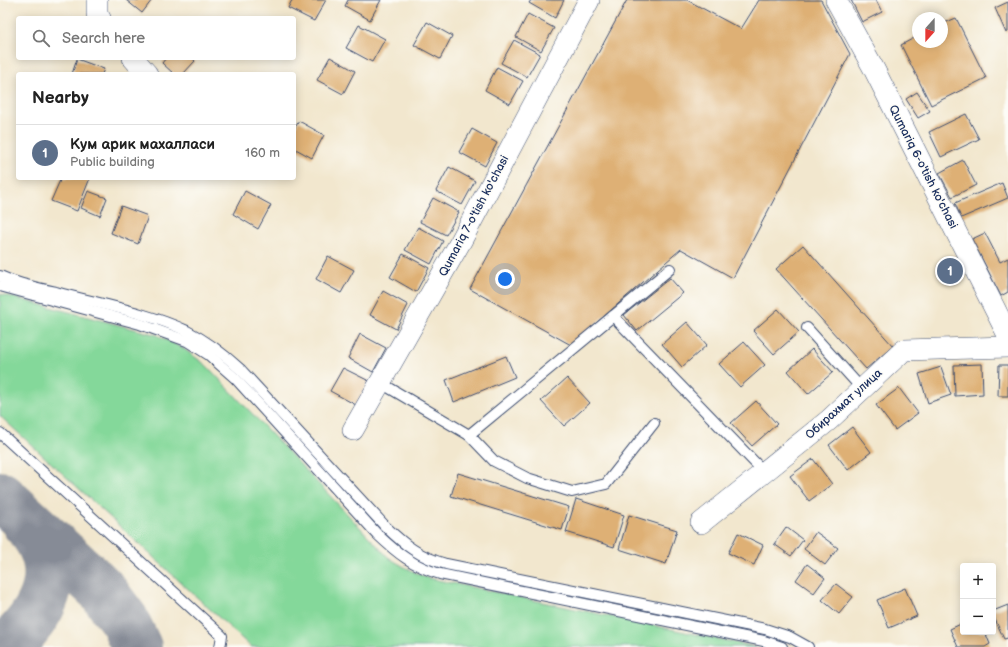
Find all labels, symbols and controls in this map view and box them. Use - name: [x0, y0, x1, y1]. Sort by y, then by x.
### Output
- north arrow: [912, 12, 948, 48]
- search box: [16, 16, 296, 60]
- icon: search: [30, 27, 52, 49]
- text: Search here: [62, 29, 145, 48]
- text: Nearby: [32, 88, 89, 108]
- street label: Qumariq 6-o'tish ko'chasi: [885, 103, 961, 232]
- text: Кум арик махалласи: [70, 135, 215, 154]
- text: 1: [42, 145, 48, 161]
- text: 160 m: [245, 145, 280, 161]
- street label: Qumariq 7-o'tish ko'chasi: [436, 153, 512, 279]
- text: Public building: [70, 154, 155, 170]
- pin: 1: [937, 256, 963, 286]
- your location: [495, 269, 515, 289]
- street label: Обирахмат улица: [802, 366, 886, 442]
- map controls: [960, 563, 996, 635]
- button: +: [960, 563, 996, 599]
- button: −: [960, 599, 996, 635]

